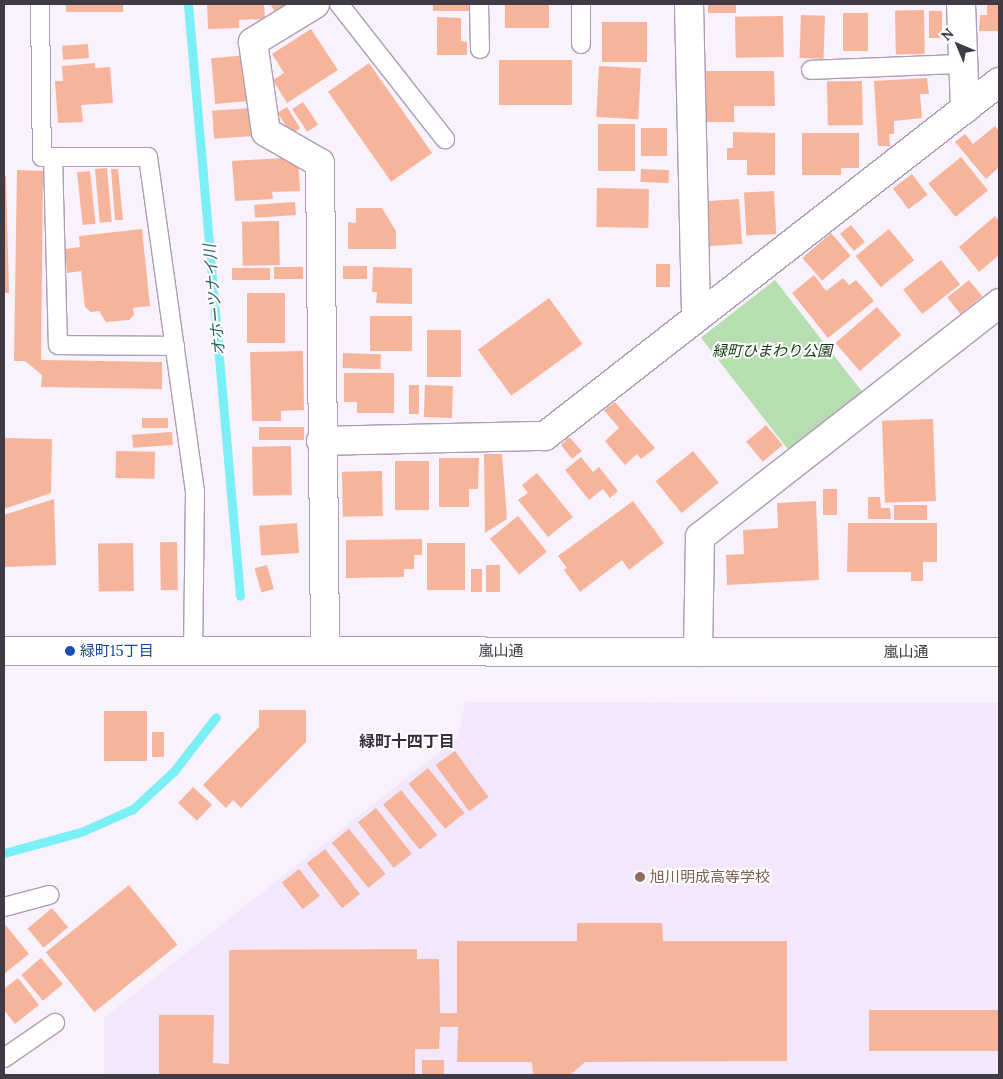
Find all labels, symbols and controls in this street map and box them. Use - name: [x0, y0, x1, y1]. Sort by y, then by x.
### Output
- north arrow: [933, 20, 983, 70]
- text: N: [937, 24, 958, 45]
- water label: オホーツナイ川: [200, 243, 228, 357]
- park label: 緑町ひまわり公園: [712, 342, 832, 360]
- place label: 緑町15丁目: [80, 642, 154, 660]
- street label: 嵐山通: [479, 642, 523, 660]
- street label: 嵐山通: [884, 643, 928, 661]
- marker: 緑町15丁目: [64, 645, 76, 657]
- district label: 緑町十四丁目: [359, 731, 455, 751]
- place label: 旭川明成高等学校: [650, 868, 770, 886]
- marker: 旭川明成高等学校: [634, 871, 646, 883]

